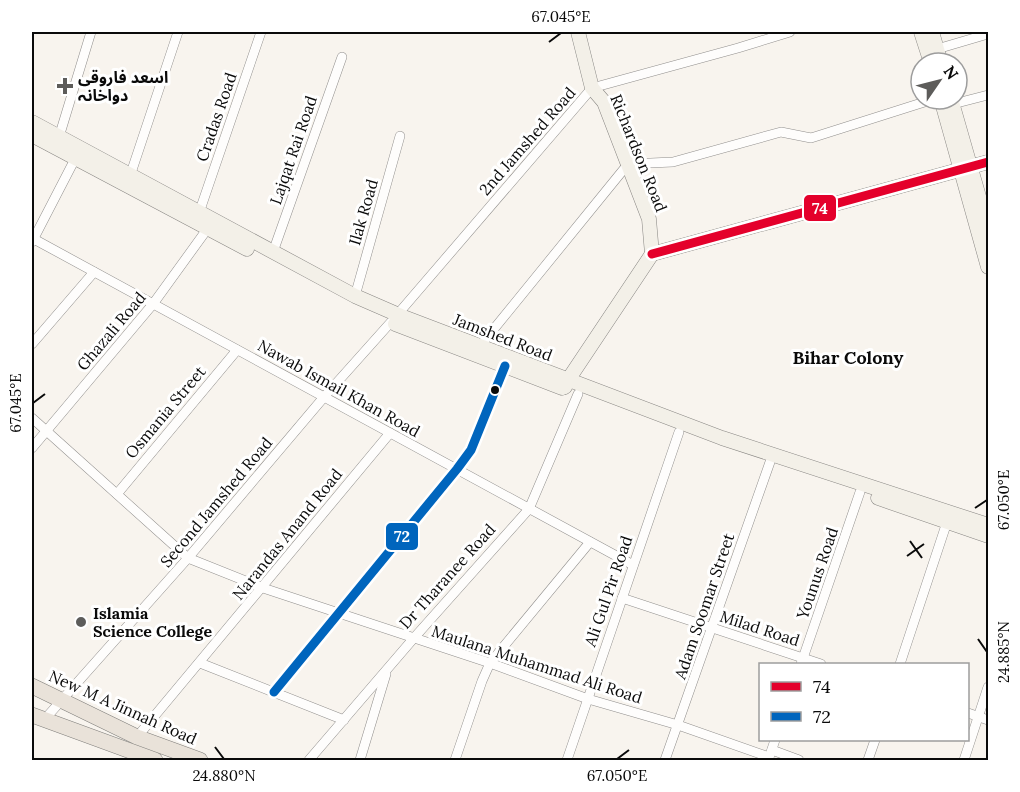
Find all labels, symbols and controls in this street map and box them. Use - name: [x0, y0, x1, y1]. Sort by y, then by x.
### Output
- text: 67.045°E: [531, 7, 591, 26]
- north arrow: [909, 51, 969, 111]
- text: N: [940, 62, 963, 83]
- place label: اسعد فاروقی دواخانہ: [78, 67, 168, 105]
- street label: Cradas Road: [191, 69, 241, 164]
- marker: اسعد فاروقی دواخانہ: [56, 77, 74, 95]
- street label: 2nd Jamshed Road: [475, 82, 580, 199]
- street label: Richardson Road: [606, 91, 672, 215]
- street label: Lajqat Rai Road: [265, 92, 321, 207]
- street label: Ilak Road: [344, 176, 382, 247]
- line badge: 74: [803, 194, 837, 222]
- text: 74: [812, 198, 828, 218]
- street label: Ghazali Road: [72, 287, 150, 374]
- street label: Jamshed Road: [450, 309, 556, 365]
- street label: Nawab Ismail Khan Road: [254, 335, 424, 441]
- district label: Bihar Colony: [793, 346, 904, 369]
- street label: Osmania Street: [120, 361, 210, 462]
- text: 67.045°E: [6, 373, 25, 433]
- unlabelled marker: [489, 384, 501, 396]
- street label: Second Jamshed Road: [156, 433, 277, 571]
- street label: Narandas Anand Road: [228, 464, 346, 604]
- text: 67.050°E: [994, 470, 1013, 530]
- street label: Dr Tharanee Road: [395, 519, 500, 633]
- line badge: 72: [385, 522, 419, 551]
- street label: Younus Road: [792, 524, 842, 623]
- text: 72: [394, 526, 410, 546]
- street label: Adam Soomar Street: [669, 530, 739, 683]
- street label: Ali Gul Pir Road: [579, 533, 636, 650]
- place label: Islamia Science College: [93, 603, 212, 641]
- street label: Milad Road: [718, 606, 803, 650]
- marker: Islamia Science College: [74, 615, 88, 629]
- street label: Maulana Muhammad Ali Road: [429, 620, 645, 708]
- text: 24.885°N: [994, 621, 1013, 683]
- legend: [759, 663, 969, 741]
- street label: New M A Jinnah Road: [46, 665, 200, 749]
- text: 74: [813, 675, 831, 698]
- text: 72: [813, 705, 831, 728]
- text: 24.880°N: [192, 766, 256, 785]
- text: 67.050°E: [587, 766, 647, 785]

